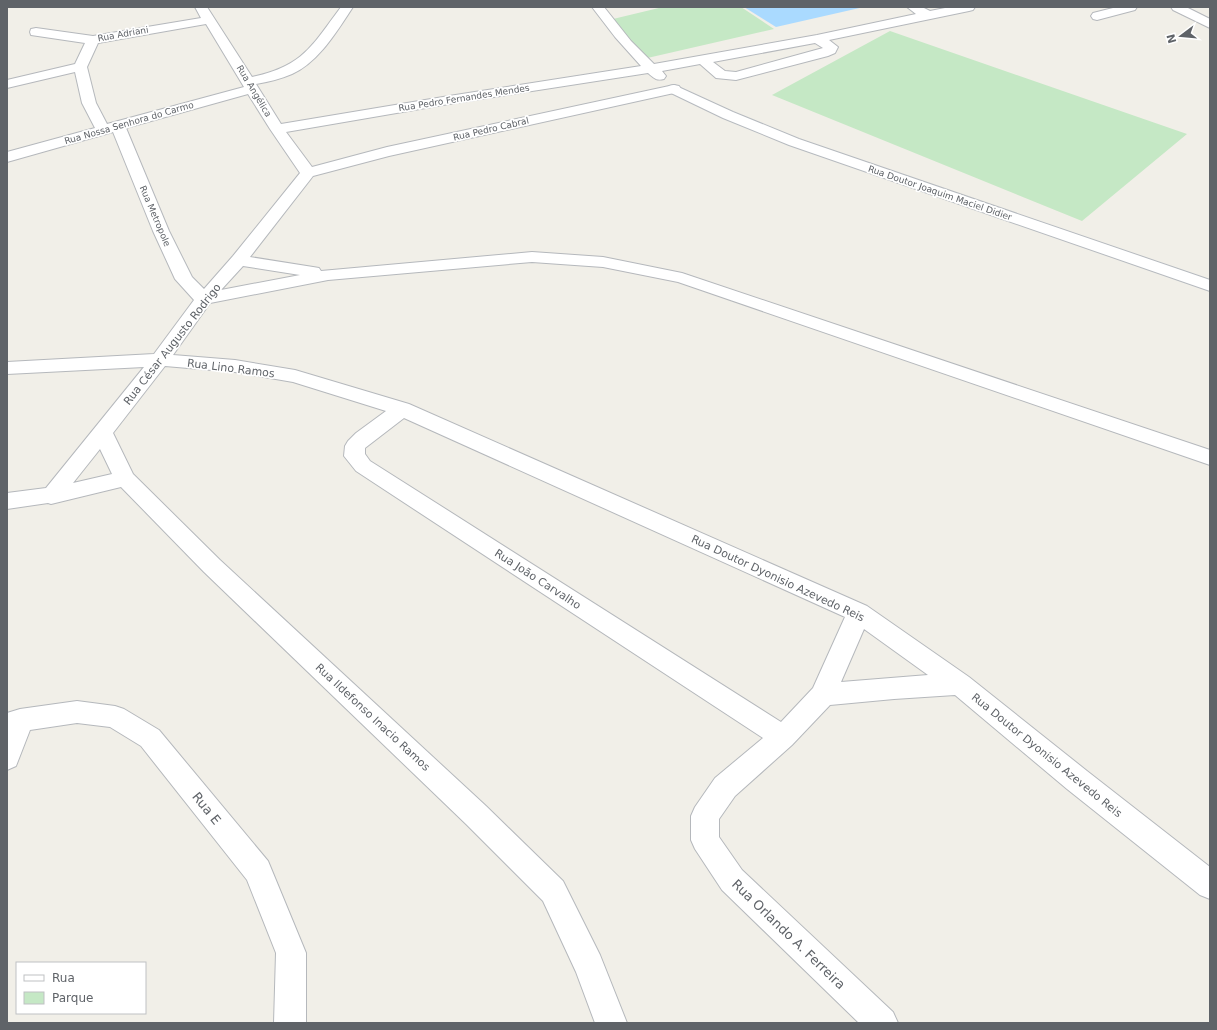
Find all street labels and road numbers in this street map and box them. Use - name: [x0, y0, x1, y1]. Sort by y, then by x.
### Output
- street label: Rua Adriani: [97, 25, 149, 43]
- street label: Rua Angélica: [235, 63, 273, 119]
- street label: Rua Pedro Fernandes Mendes: [398, 83, 531, 113]
- street label: Rua Nossa Senhora do Carmo: [63, 100, 195, 146]
- street label: Rua Pedro Cabral: [452, 115, 530, 143]
- street label: Rua Doutor Joaquim Maciel Didier: [867, 164, 1013, 222]
- street label: Rua Metropole: [138, 184, 172, 248]
- street label: Rua César Augusto Rodrigo: [121, 281, 224, 407]
- street label: Rua Lino Ramos: [186, 357, 276, 380]
- street label: Rua Doutor Dyonisio Azevedo Reis: [689, 532, 867, 625]
- street label: Rua João Carvalho: [492, 547, 584, 612]
- street label: Rua Ildefonso Inacio Ramos: [313, 661, 433, 774]
- street label: Rua Doutor Dyonisio Azevedo Reis: [969, 691, 1125, 820]
- street label: Rua E: [189, 789, 224, 827]
- street label: Rua Orlando A. Ferreira: [729, 876, 848, 992]

